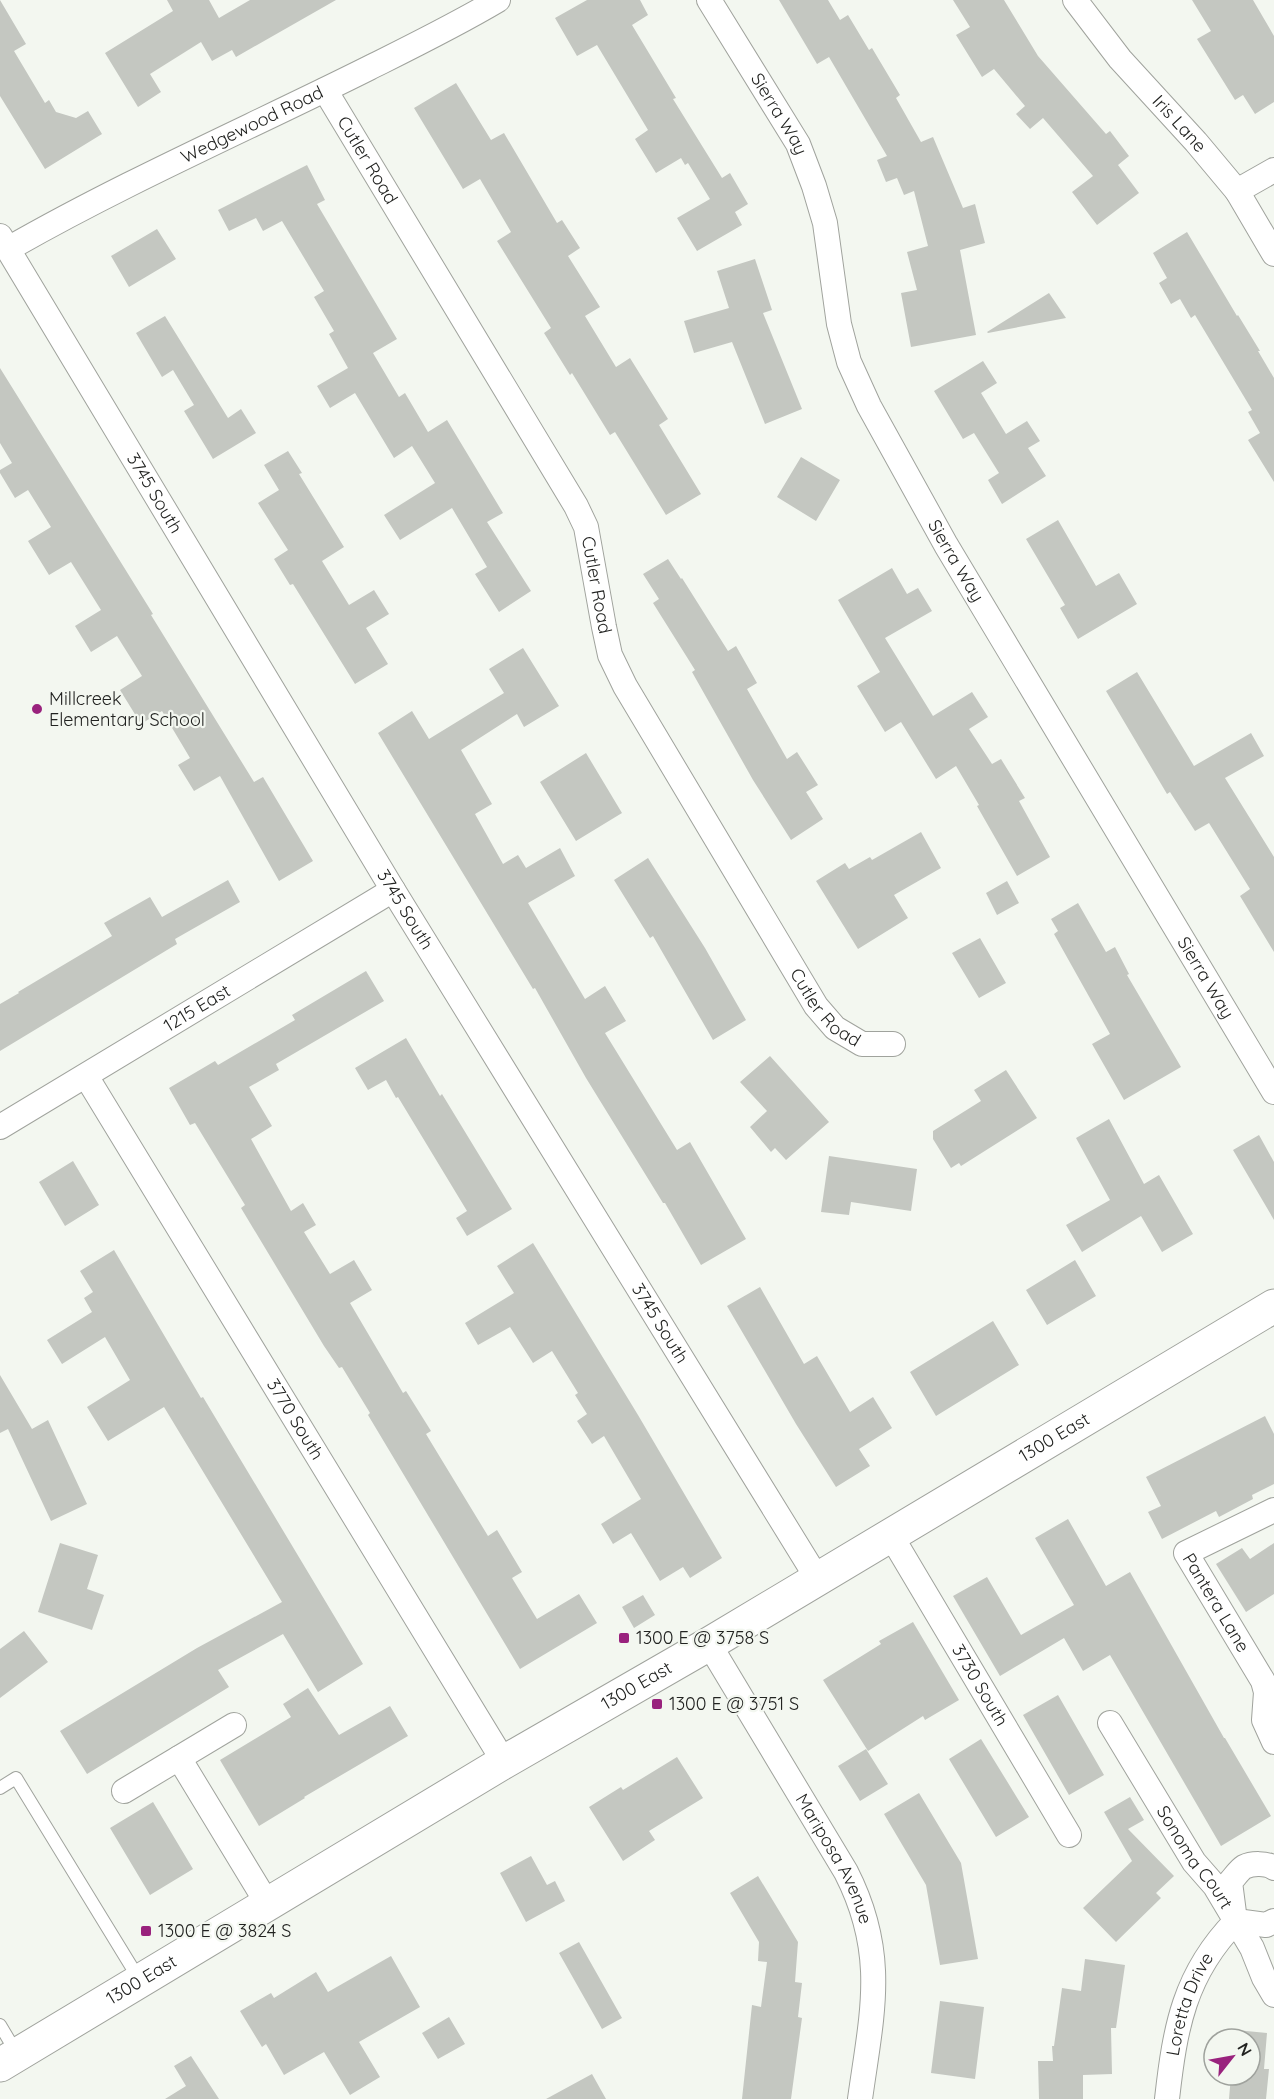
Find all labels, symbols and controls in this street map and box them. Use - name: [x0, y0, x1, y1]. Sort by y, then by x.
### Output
- street label: Sierra Way: [746, 69, 813, 158]
- street label: Wedgewood Road: [177, 80, 327, 168]
- street label: Iris Lane: [1148, 90, 1212, 157]
- street label: Cutler Road: [332, 112, 403, 208]
- street label: 3745 South: [122, 448, 188, 537]
- street label: Sierra Way: [923, 515, 990, 606]
- street label: Cutler Road: [577, 534, 617, 636]
- place label: Millcreek Elementary School: [49, 687, 205, 731]
- marker: Millcreek Elementary School: [30, 702, 44, 716]
- street label: 3745 South: [372, 865, 439, 954]
- street label: Sierra Way: [1172, 932, 1239, 1023]
- street label: Cutler Road: [785, 964, 865, 1052]
- street label: 1215 East: [159, 979, 234, 1037]
- street label: 3745 South: [627, 1279, 694, 1367]
- street label: 3770 South: [262, 1374, 329, 1464]
- street label: 1300 East: [1015, 1407, 1094, 1467]
- street label: Pantera Lane: [1178, 1549, 1255, 1656]
- place label: 1300 E @ 3758 S: [636, 1626, 769, 1649]
- marker: 1300 E @ 3758 S: [617, 1631, 631, 1645]
- street label: 3730 South: [947, 1640, 1014, 1730]
- street label: 1300 East: [597, 1656, 676, 1715]
- place label: 1300 E @ 3751 S: [669, 1692, 799, 1715]
- marker: 1300 E @ 3751 S: [650, 1697, 664, 1711]
- street label: Mariposa Avenue: [791, 1789, 878, 1926]
- street label: Sonoma Court: [1152, 1801, 1238, 1913]
- place label: 1300 E @ 3824 S: [158, 1919, 291, 1942]
- marker: 1300 E @ 3824 S: [139, 1924, 153, 1938]
- street label: Loretta Drive: [1161, 1948, 1218, 2057]
- street label: 1300 East: [102, 1950, 181, 2010]
- north arrow: [1202, 2027, 1262, 2087]
- text: N: [1233, 2039, 1256, 2059]

